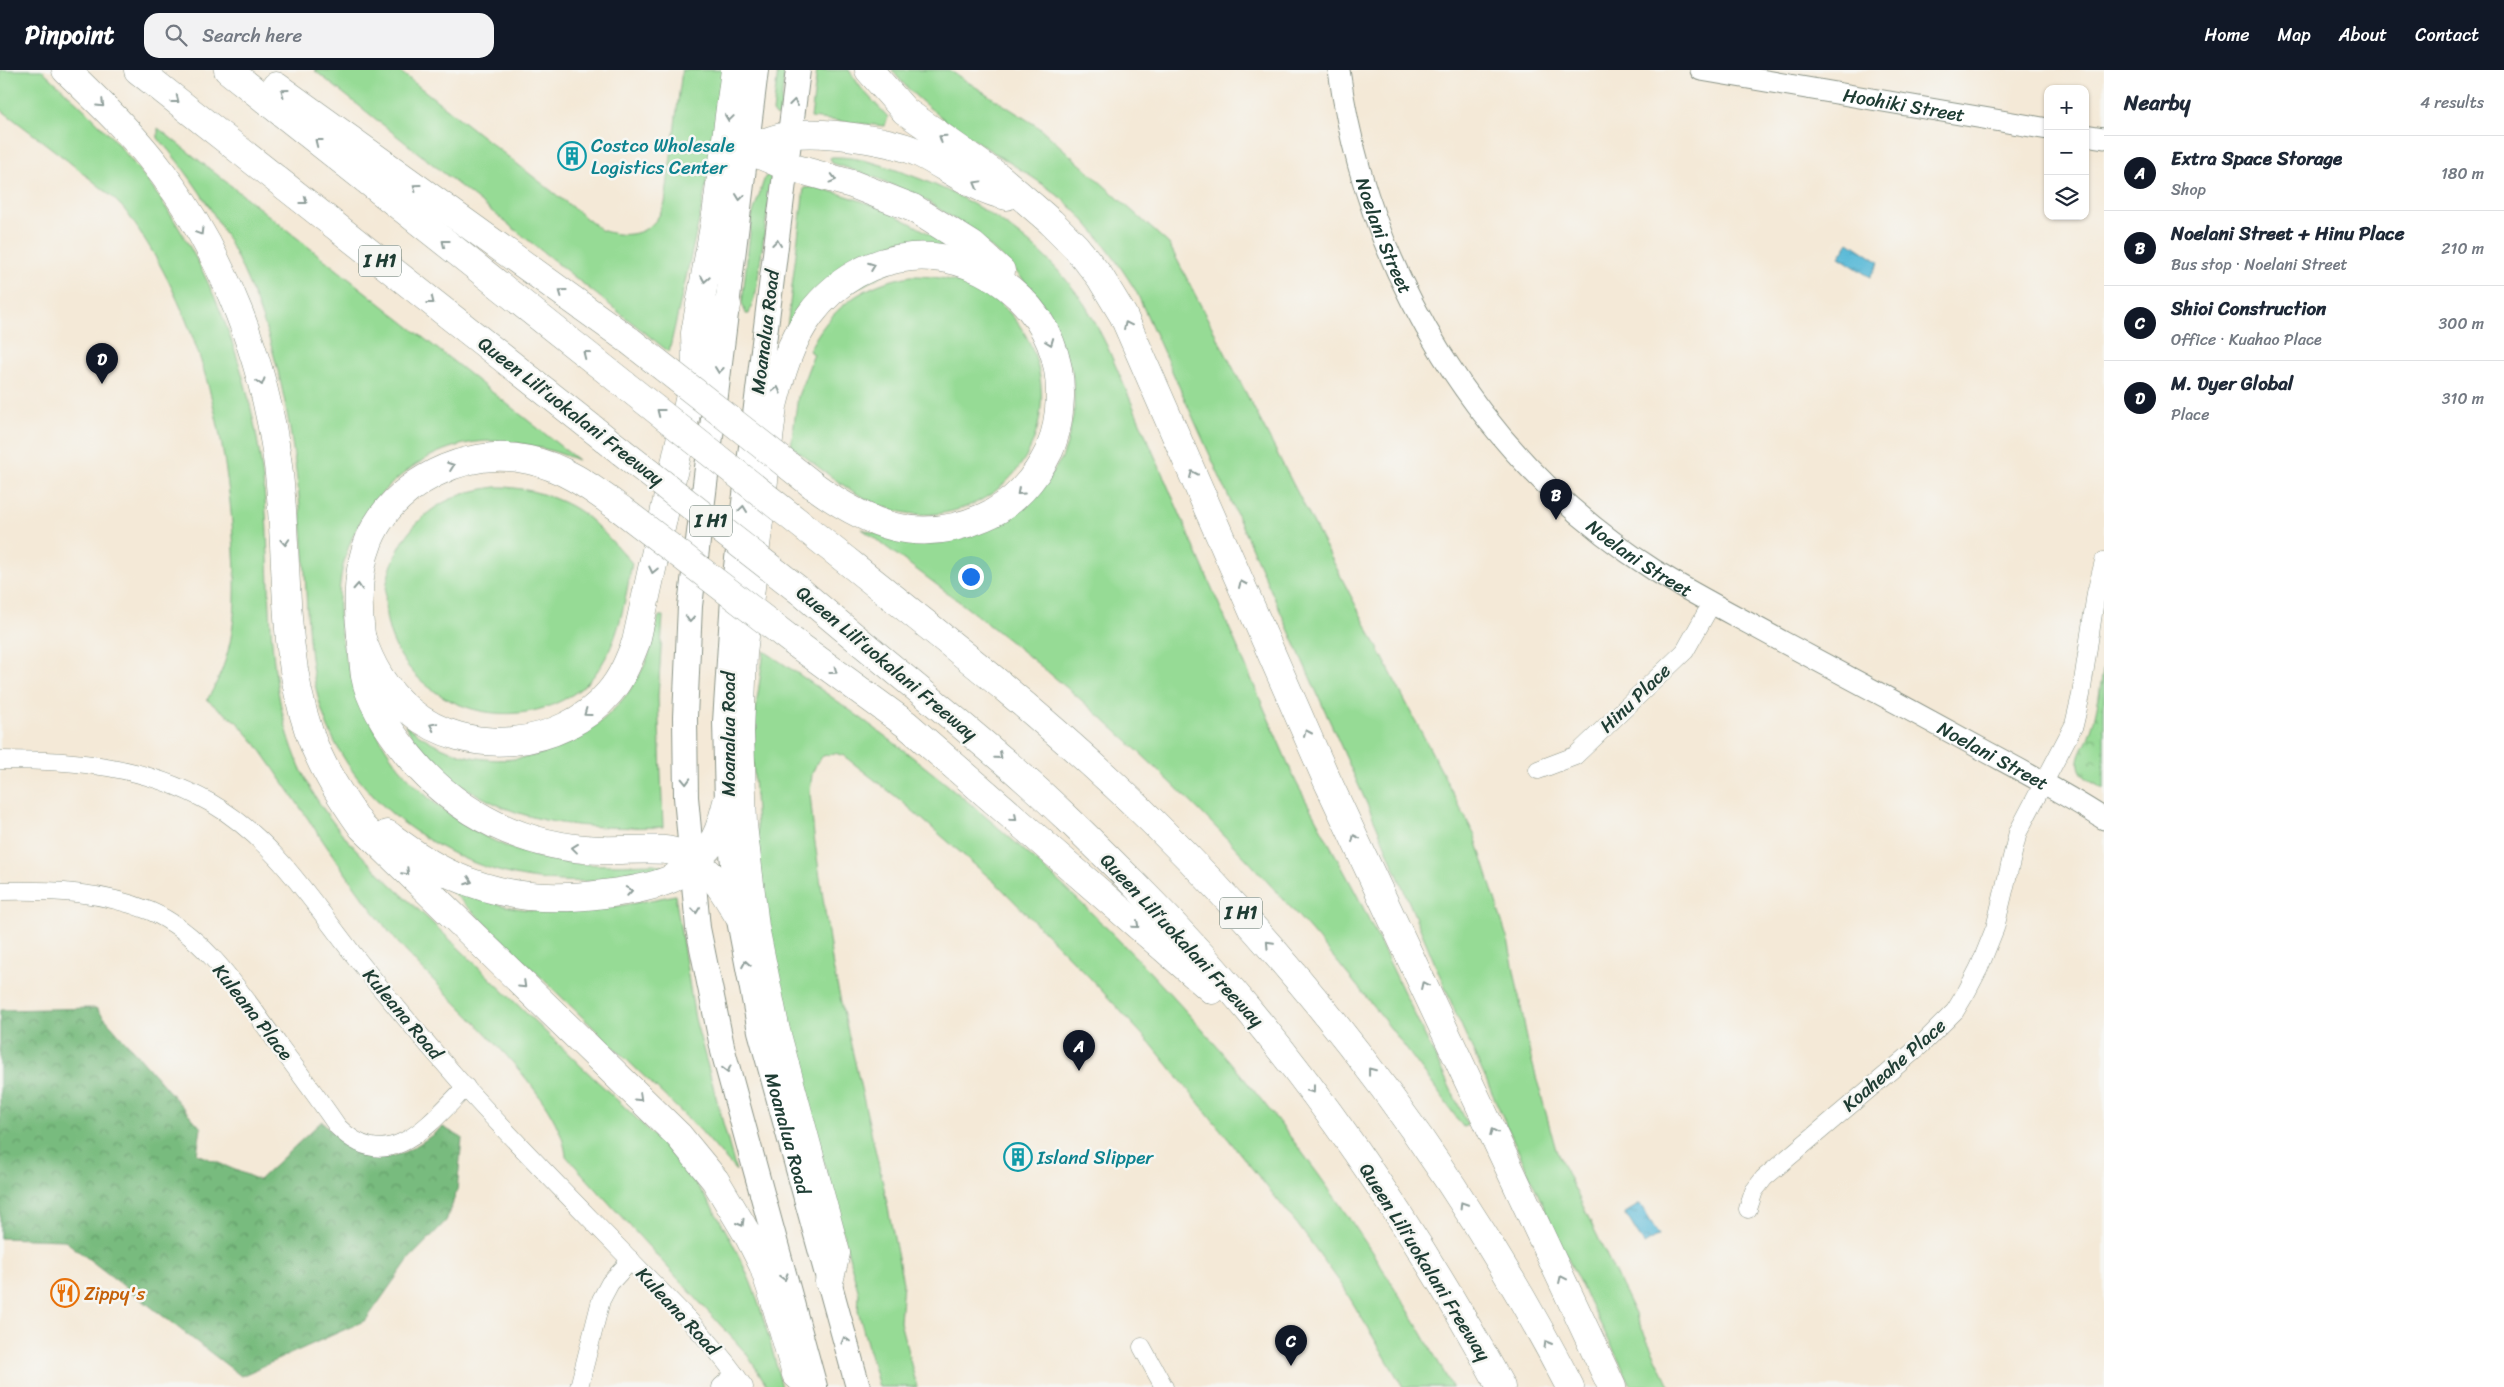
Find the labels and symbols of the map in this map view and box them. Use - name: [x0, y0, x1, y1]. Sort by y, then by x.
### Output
- street label: Hoohiki Street: [1841, 78, 1967, 131]
- one-way arrow: [280, 89, 290, 98]
- one-way arrow: [170, 95, 179, 103]
- one-way arrow: [95, 98, 104, 107]
- one-way arrow: [788, 98, 799, 106]
- one-way arrow: [724, 115, 735, 123]
- place label: Costco Wholesale Logistics Center: [591, 129, 735, 184]
- one-way arrow: [938, 135, 948, 144]
- one-way arrow: [315, 139, 324, 147]
- building icon: Costco Wholesale Logistics Center: [557, 141, 587, 171]
- one-way arrow: [829, 173, 838, 184]
- street label: Noelani Street: [1347, 173, 1422, 299]
- one-way arrow: [973, 181, 982, 191]
- one-way arrow: [412, 184, 422, 193]
- one-way arrow: [735, 193, 746, 201]
- one-way arrow: [298, 195, 307, 203]
- one-way arrow: [193, 226, 203, 235]
- one-way arrow: [442, 239, 451, 248]
- one-way arrow: [771, 239, 782, 247]
- road number: I H1: [359, 246, 401, 277]
- one-way arrow: [867, 262, 876, 272]
- street label: Moanalua Road: [741, 266, 789, 396]
- one-way arrow: [700, 275, 710, 283]
- one-way arrow: [558, 289, 568, 298]
- one-way arrow: [425, 296, 434, 304]
- one-way arrow: [1123, 321, 1134, 330]
- street label: Queen Liliʻuokalani Freeway: [471, 328, 672, 495]
- one-way arrow: [1044, 338, 1054, 346]
- pin: D: [86, 343, 118, 384]
- one-way arrow: [583, 351, 592, 360]
- one-way arrow: [714, 367, 725, 375]
- one-way arrow: [256, 377, 266, 385]
- one-way arrow: [772, 386, 782, 395]
- one-way arrow: [657, 410, 666, 418]
- one-way arrow: [447, 462, 455, 472]
- one-way arrow: [1189, 470, 1200, 479]
- pin: B: [1540, 479, 1572, 520]
- one-way arrow: [1016, 486, 1025, 495]
- one-way arrow: [737, 504, 748, 512]
- road number: I H1: [690, 506, 732, 536]
- street label: Noelani Street: [1579, 510, 1699, 606]
- one-way arrow: [279, 539, 290, 547]
- your location: [958, 564, 984, 590]
- one-way arrow: [648, 565, 659, 574]
- street label: Queen Liliʻuokalani Freeway: [789, 577, 986, 749]
- one-way arrow: [1237, 580, 1248, 589]
- one-way arrow: [352, 583, 363, 591]
- one-way arrow: [684, 615, 695, 623]
- street label: Hinu Place: [1591, 655, 1679, 741]
- one-way arrow: [828, 666, 837, 674]
- street label: Moanalua Road: [712, 669, 745, 797]
- one-way arrow: [583, 707, 593, 716]
- street label: Noelani Street: [1931, 711, 2055, 799]
- one-way arrow: [429, 721, 438, 732]
- one-way arrow: [1302, 729, 1313, 738]
- one-way arrow: [993, 751, 1002, 760]
- one-way arrow: [680, 777, 691, 785]
- one-way arrow: [1008, 813, 1017, 822]
- one-way arrow: [1351, 834, 1361, 843]
- one-way arrow: [571, 843, 579, 854]
- street label: Queen Liliʻuokalani Freeway: [1092, 845, 1272, 1035]
- one-way arrow: [400, 866, 409, 875]
- one-way arrow: [464, 875, 473, 885]
- one-way arrow: [624, 886, 633, 896]
- road number: I H1: [1220, 898, 1262, 928]
- one-way arrow: [690, 906, 701, 914]
- one-way arrow: [1131, 920, 1140, 929]
- one-way arrow: [1266, 941, 1275, 950]
- street label: Kuleana Place: [204, 956, 302, 1068]
- one-way arrow: [741, 960, 752, 968]
- street label: Kuleana Road: [354, 961, 453, 1069]
- one-way arrow: [517, 979, 526, 988]
- one-way arrow: [1420, 981, 1431, 990]
- street label: Koaheahe Place: [1834, 1010, 1954, 1120]
- pin: A: [1063, 1030, 1095, 1071]
- one-way arrow: [722, 1065, 732, 1073]
- one-way arrow: [1368, 1068, 1376, 1077]
- street label: Moanalua Road: [756, 1069, 821, 1200]
- one-way arrow: [1306, 1084, 1315, 1094]
- one-way arrow: [634, 1092, 643, 1101]
- one-way arrow: [1489, 1128, 1500, 1137]
- place label: Island Slipper: [1036, 1141, 1154, 1174]
- building icon: Island Slipper: [1003, 1142, 1033, 1172]
- street label: Queen Liliʻuokalani Freeway: [1350, 1156, 1500, 1368]
- one-way arrow: [1460, 1201, 1469, 1211]
- one-way arrow: [735, 1218, 745, 1227]
- street label: Kuleana Road: [628, 1259, 730, 1365]
- one-way arrow: [778, 1272, 789, 1281]
- one-way arrow: [1558, 1275, 1568, 1284]
- place label: Zippy's: [84, 1277, 145, 1310]
- restaurant icon: Zippy's: [50, 1278, 80, 1308]
- pin: C: [1275, 1325, 1307, 1366]
- one-way arrow: [840, 1336, 850, 1345]
- one-way arrow: [1543, 1340, 1553, 1349]

